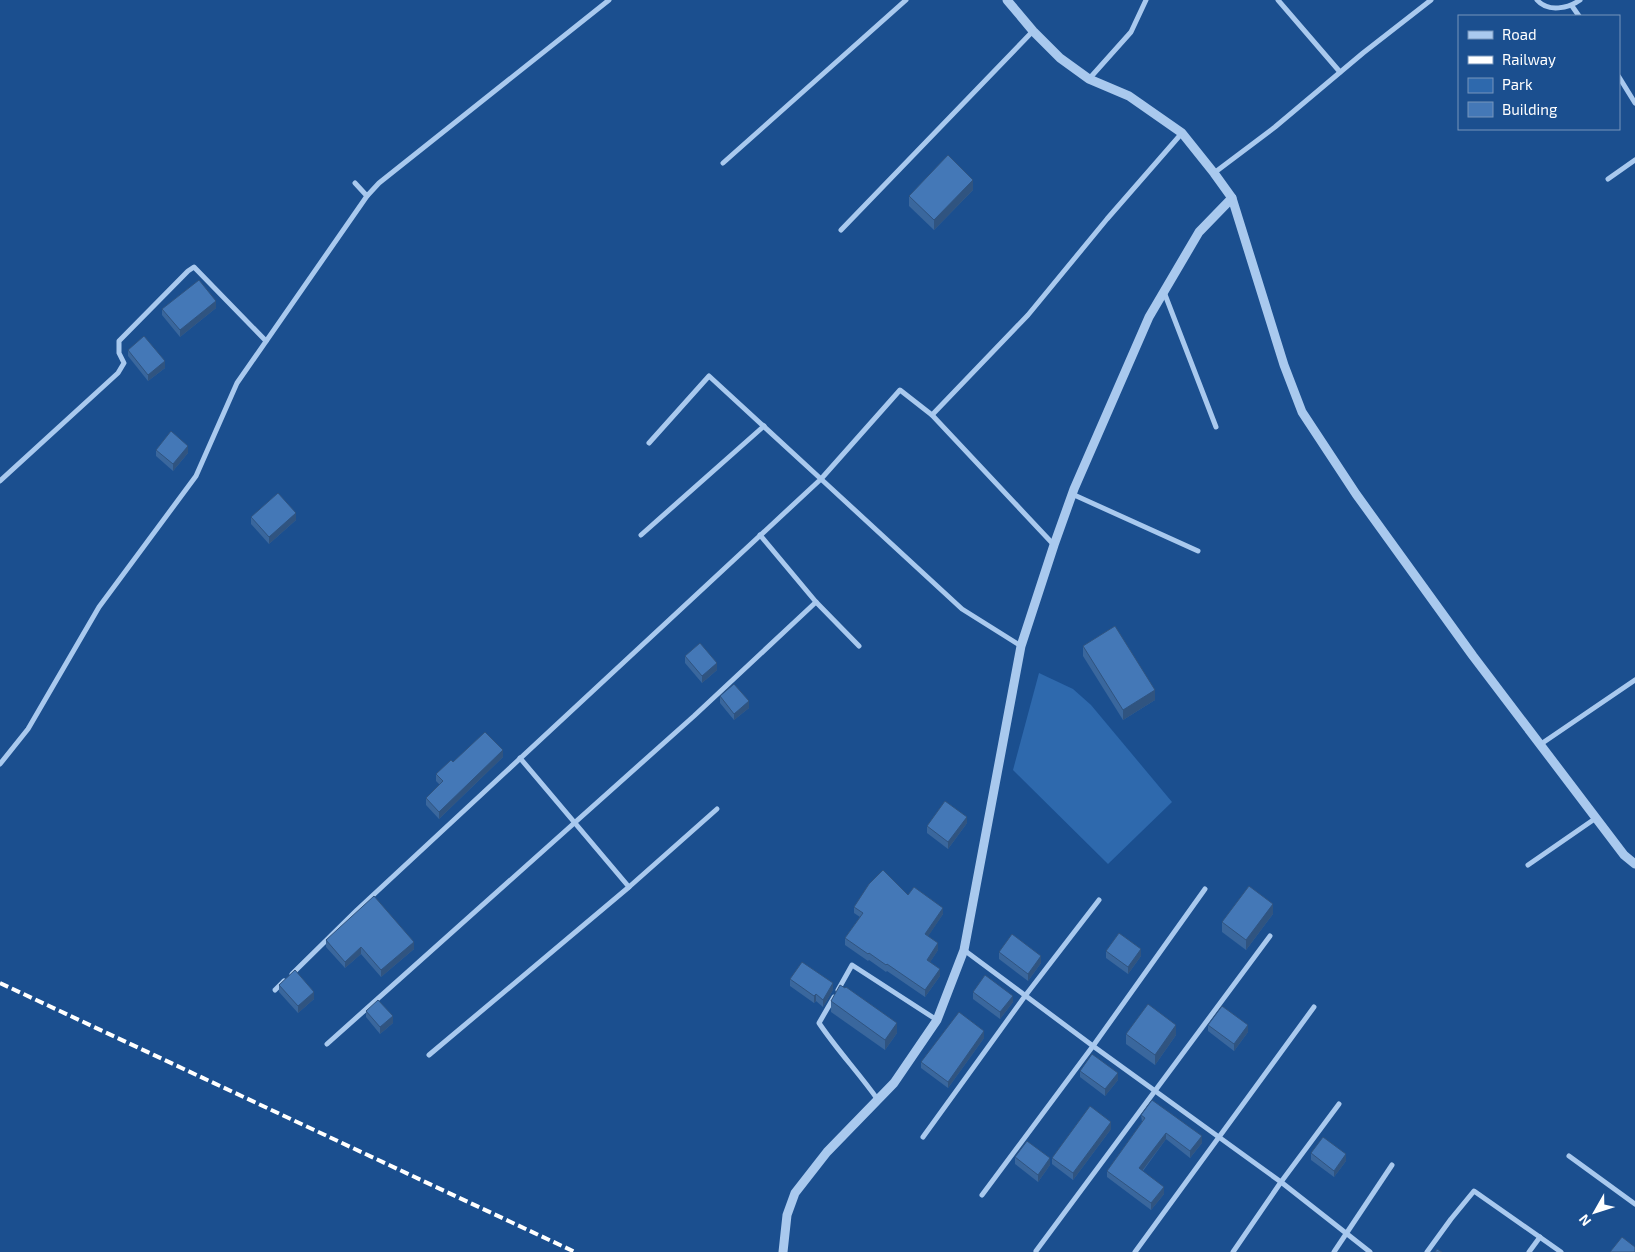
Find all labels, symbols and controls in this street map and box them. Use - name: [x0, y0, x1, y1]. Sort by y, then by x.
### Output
- legend: [1458, 15, 1620, 130]
- text: Road: [1502, 25, 1537, 43]
- text: Railway: [1502, 50, 1556, 68]
- text: Park: [1502, 75, 1533, 93]
- text: Building: [1502, 100, 1558, 118]
- north arrow: [1570, 1187, 1620, 1237]
- text: N: [1575, 1211, 1594, 1230]

